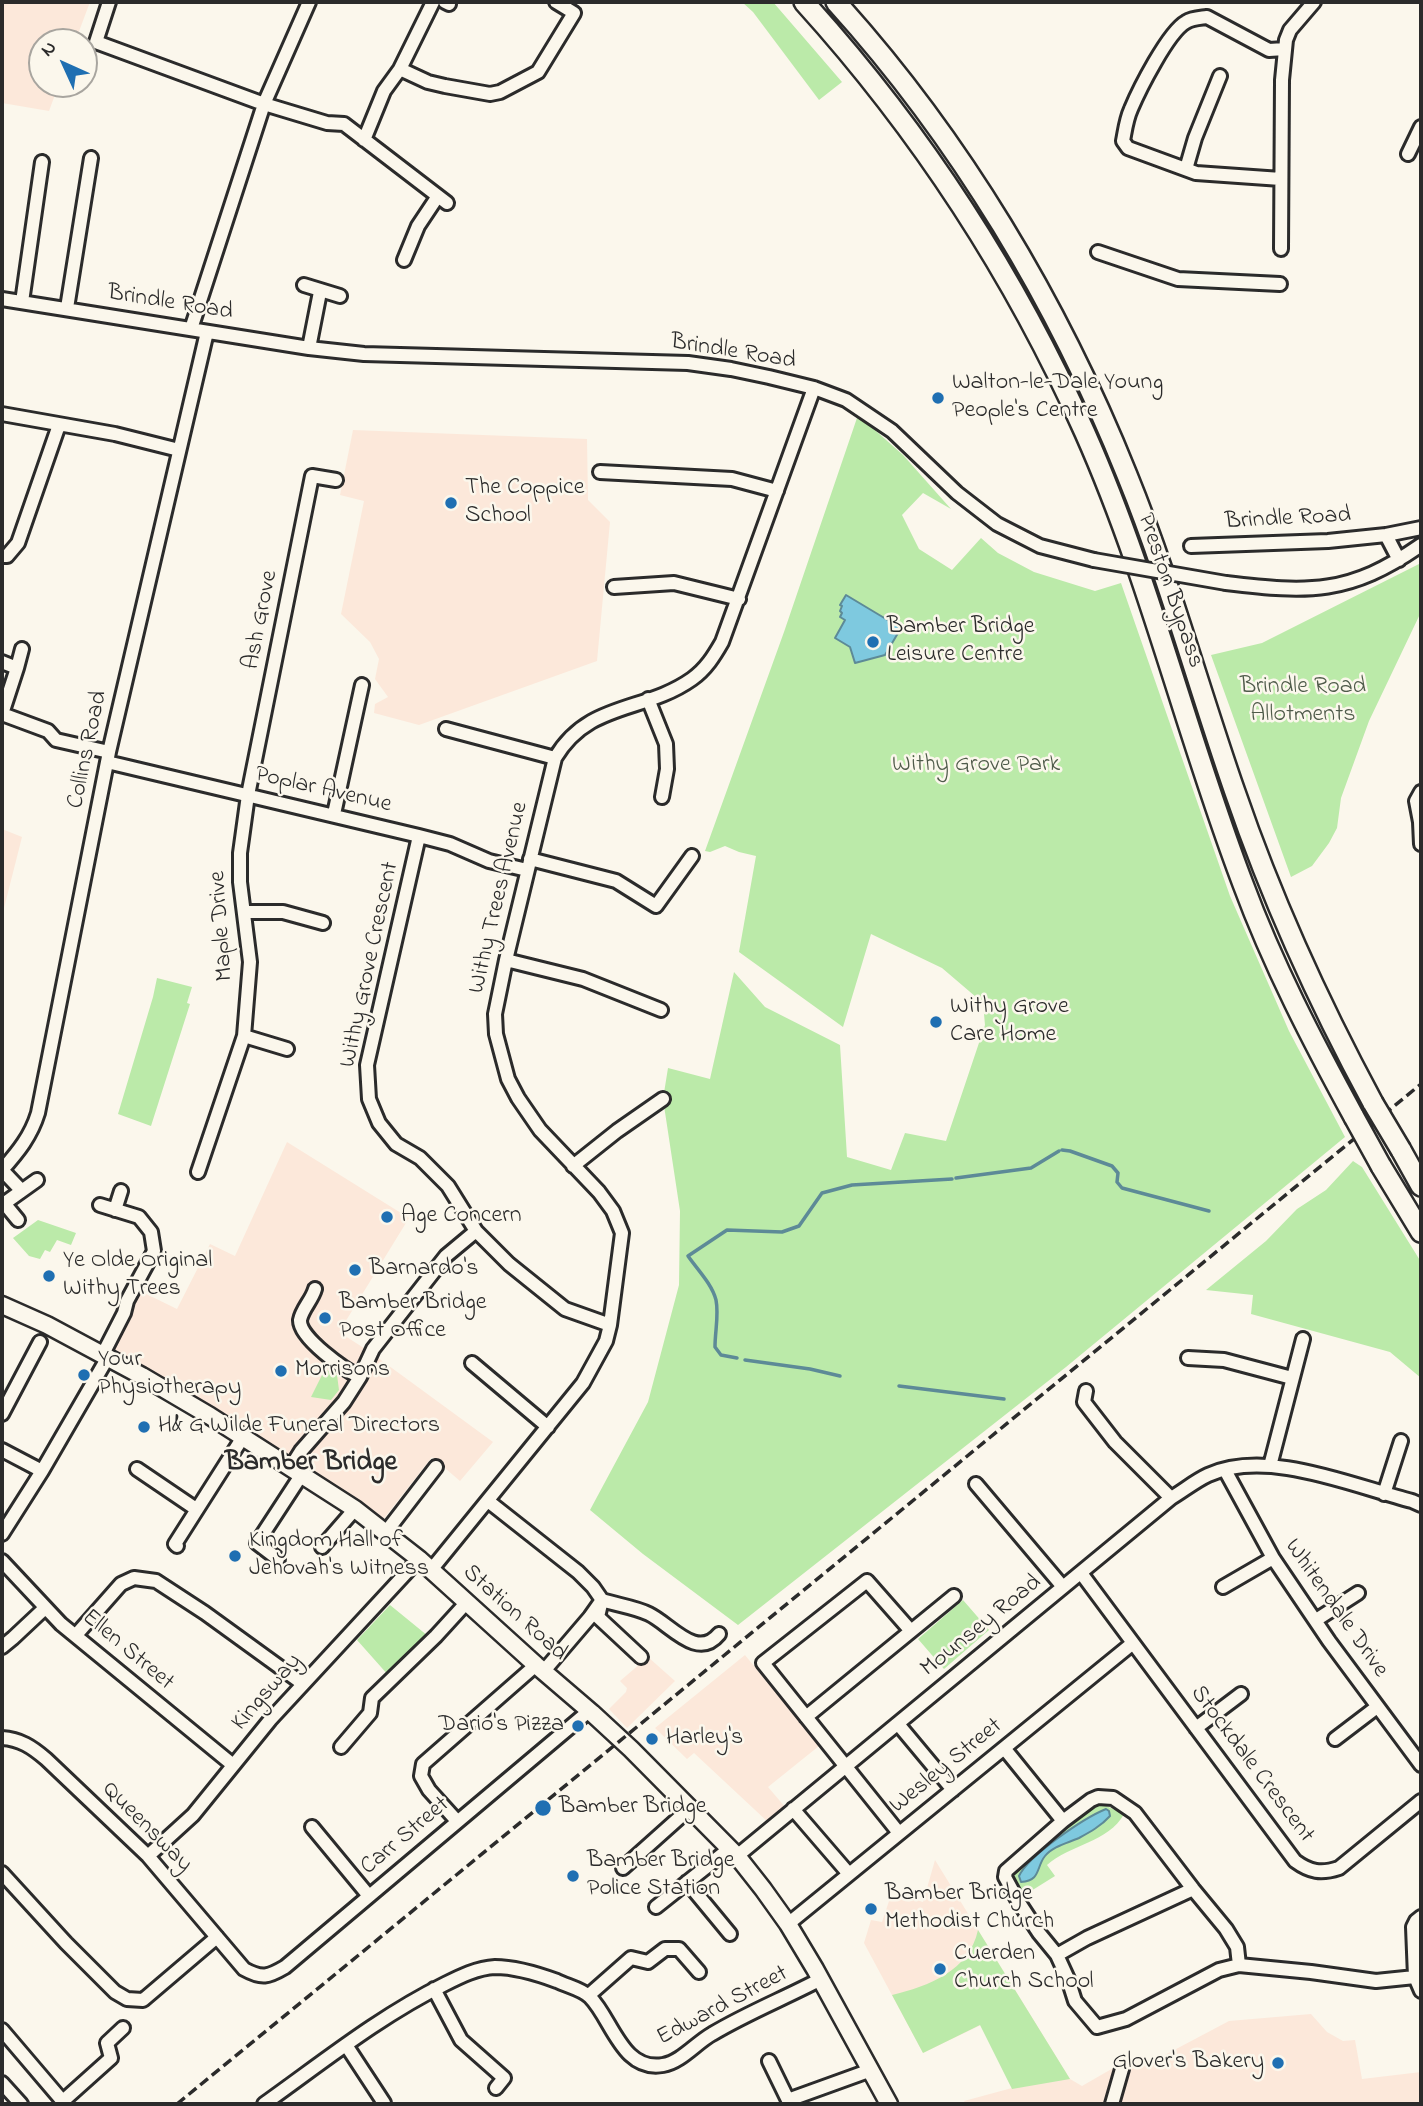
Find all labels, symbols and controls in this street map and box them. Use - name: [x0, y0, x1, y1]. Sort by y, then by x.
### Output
- north arrow: [28, 28, 98, 98]
- text: N: [35, 35, 63, 63]
- street label: Brindle Road: [105, 280, 235, 328]
- street label: Brindle Road: [668, 329, 798, 377]
- place label: Walton-le-Dale Young People's Centre: [952, 370, 1163, 426]
- marker: Walton-le-Dale Young People's Centre: [930, 390, 946, 406]
- place label: The Coppice School: [465, 475, 584, 531]
- marker: The Coppice School: [443, 495, 459, 511]
- street label: Brindle Road: [1224, 502, 1352, 538]
- street label: Preston Bypass: [1129, 510, 1209, 672]
- street label: Ash Grove: [238, 568, 286, 672]
- place label: Bamber Bridge Leisure Centre: [887, 614, 1035, 670]
- marker: Bamber Bridge Leisure Centre: [865, 634, 881, 650]
- park label: Brindle Road Allotments: [1240, 674, 1366, 730]
- street label: Collins Road: [62, 689, 116, 811]
- park label: Withy Grove Park: [892, 752, 1060, 780]
- street label: Poplar Avenue: [252, 761, 394, 821]
- street label: Withy Trees Avenue: [464, 799, 536, 997]
- street label: Withy Grove Crescent: [335, 860, 407, 1070]
- street label: Maple Drive: [205, 870, 241, 982]
- place label: Withy Grove Care Home: [950, 994, 1069, 1050]
- marker: Withy Grove Care Home: [928, 1014, 944, 1030]
- place label: Age Concern: [401, 1203, 522, 1231]
- marker: Age Concern: [379, 1209, 395, 1225]
- place label: Ye Olde Original Withy Trees: [63, 1248, 212, 1304]
- place label: Barnardo's: [369, 1256, 478, 1284]
- marker: Barnardo's: [347, 1262, 363, 1278]
- marker: Ye Olde Original Withy Trees: [41, 1268, 57, 1284]
- place label: Bamber Bridge Post Office: [339, 1290, 487, 1346]
- marker: Bamber Bridge Post Office: [317, 1310, 333, 1326]
- place label: Your Physiotherapy: [98, 1347, 241, 1403]
- place label: Morrisons: [295, 1357, 390, 1385]
- marker: Morrisons: [273, 1363, 289, 1379]
- marker: Your Physiotherapy: [76, 1367, 92, 1383]
- place label: H& G Wilde Funeral Directors: [158, 1413, 440, 1441]
- marker: H& G Wilde Funeral Directors: [136, 1419, 152, 1435]
- district label: Bamber Bridge: [225, 1447, 397, 1481]
- place label: Kingdom Hall of Jehovah's Witness: [249, 1528, 429, 1584]
- street label: Whitendale Drive: [1277, 1534, 1393, 1684]
- marker: Kingdom Hall of Jehovah's Witness: [227, 1548, 243, 1564]
- street label: Station Road: [456, 1559, 572, 1669]
- street label: Mounsey Road: [916, 1570, 1048, 1684]
- street label: Ellen Street: [75, 1604, 179, 1698]
- street label: Kingsway: [227, 1649, 309, 1737]
- street label: Stockdale Crescent: [1183, 1681, 1319, 1849]
- place label: Dario's Pizza: [439, 1712, 564, 1740]
- street label: Wesley Street: [885, 1713, 1009, 1821]
- marker: Dario's Pizza: [570, 1718, 586, 1734]
- place label: Harley's: [666, 1725, 743, 1753]
- marker: Harley's: [644, 1731, 660, 1747]
- street label: Queensway: [95, 1777, 197, 1879]
- street label: Carr Street: [356, 1791, 456, 1883]
- place label: Bamber Bridge: [559, 1794, 707, 1822]
- marker: Bamber Bridge: [533, 1798, 553, 1818]
- place label: Bamber Bridge Police Station: [587, 1848, 735, 1904]
- marker: Bamber Bridge Police Station: [565, 1868, 581, 1884]
- place label: Bamber Bridge Methodist Church: [885, 1881, 1054, 1937]
- marker: Bamber Bridge Methodist Church: [863, 1901, 879, 1917]
- place label: Cuerden Church School: [954, 1941, 1093, 1997]
- street label: Edward Street: [653, 1960, 793, 2054]
- marker: Cuerden Church School: [932, 1961, 948, 1977]
- place label: Glover's Bakery: [1112, 2049, 1264, 2077]
- marker: Glover's Bakery: [1270, 2055, 1286, 2071]

